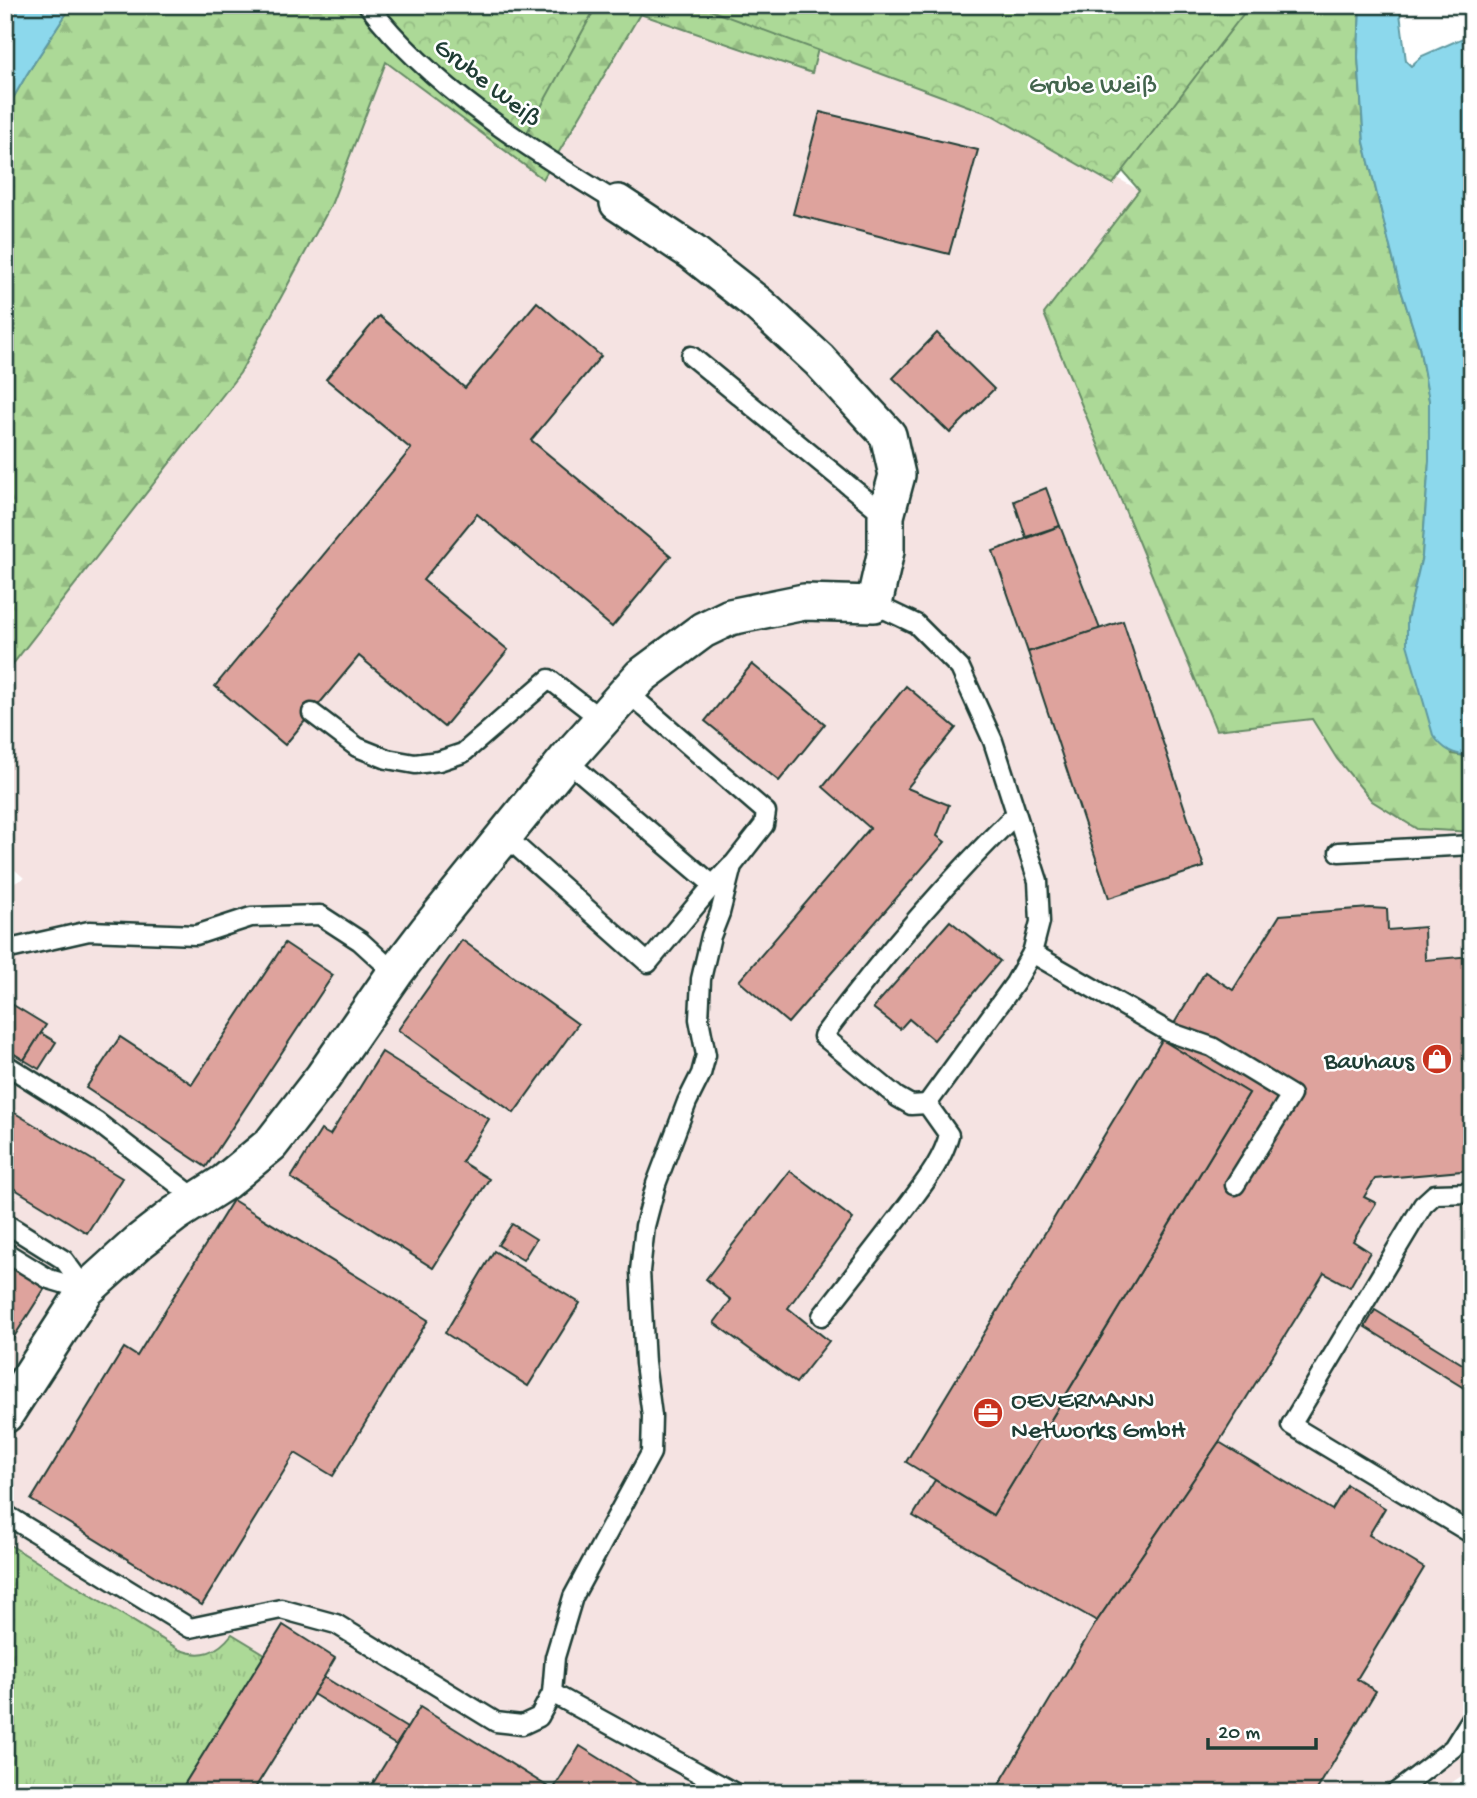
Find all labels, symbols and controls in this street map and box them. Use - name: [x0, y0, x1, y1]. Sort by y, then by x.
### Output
- street label: Grube Weiß: [426, 33, 546, 136]
- park label: Grube Weiß: [1029, 72, 1157, 103]
- shop icon: Bauhaus: [1420, 1042, 1454, 1076]
- place label: Bauhaus: [1323, 1048, 1415, 1079]
- place label: OEVERMANN Networks GmbH: [1011, 1387, 1186, 1448]
- office icon: OEVERMANN Networks GmbH: [971, 1396, 1005, 1430]
- scale bar: [1208, 1707, 1316, 1751]
- text: 20 m: [1218, 1722, 1260, 1747]

